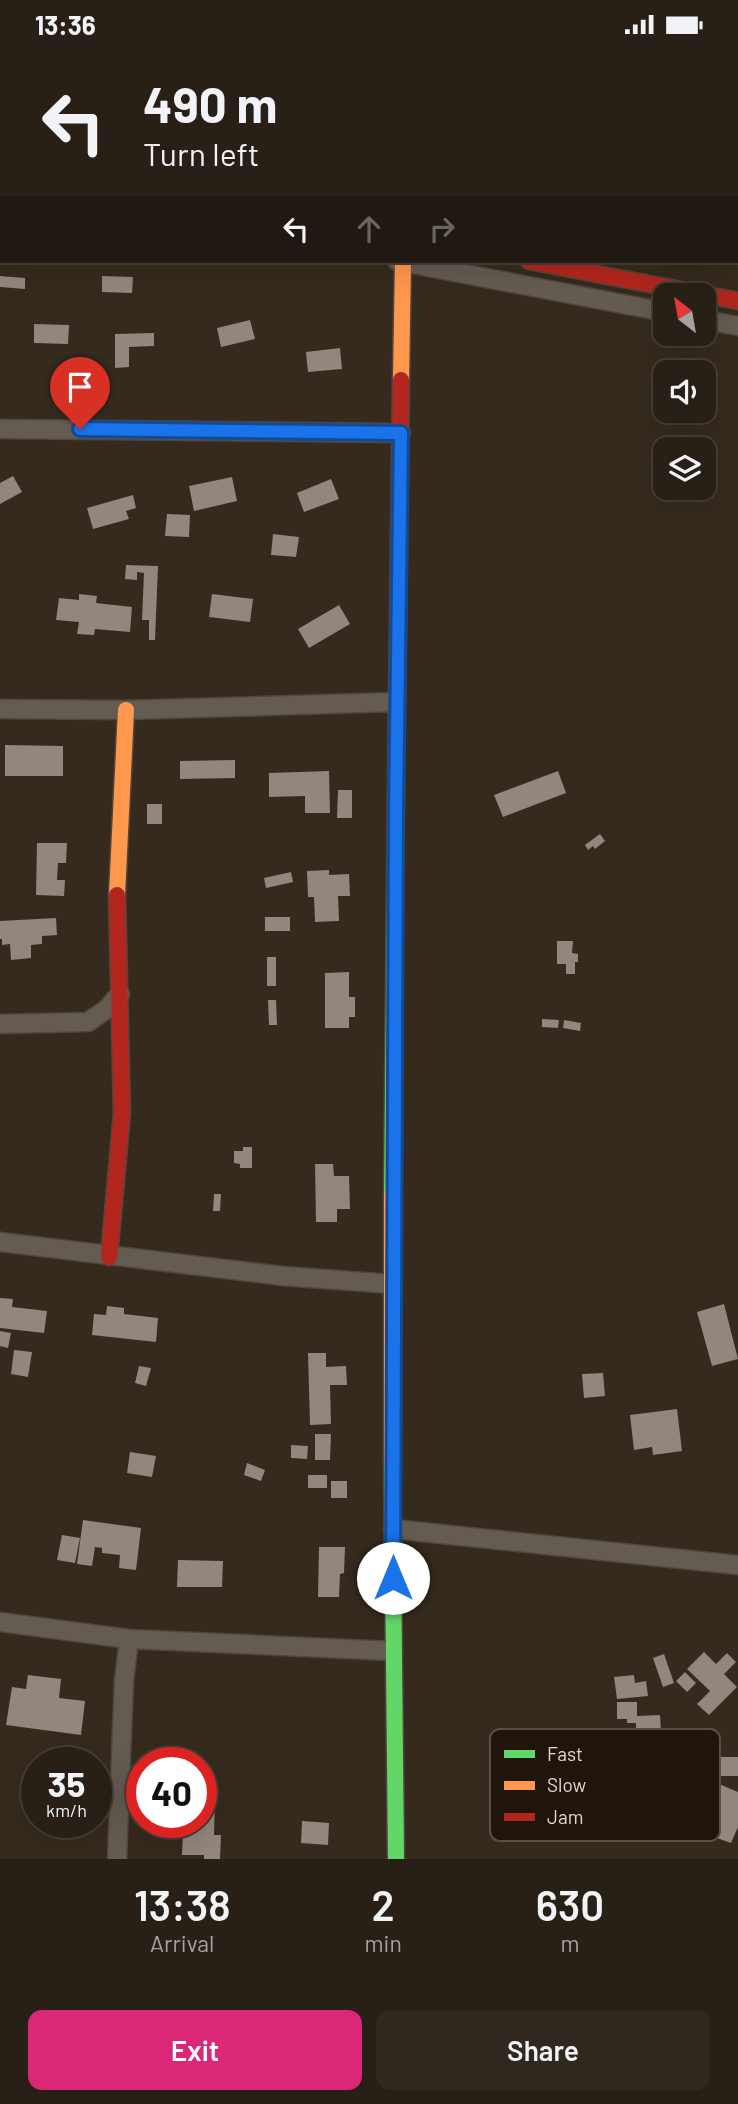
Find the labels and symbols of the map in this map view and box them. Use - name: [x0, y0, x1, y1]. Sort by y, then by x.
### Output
- north arrow: [653, 283, 716, 347]
- pin: [50, 357, 110, 429]
- position arrow: [356, 1541, 430, 1615]
- legend: [490, 1729, 720, 1841]
- text: Fast: [547, 1742, 583, 1765]
- speed limit sign: 40: [126, 1747, 217, 1838]
- text: Slow: [547, 1773, 586, 1796]
- text: Jam: [547, 1805, 583, 1828]

